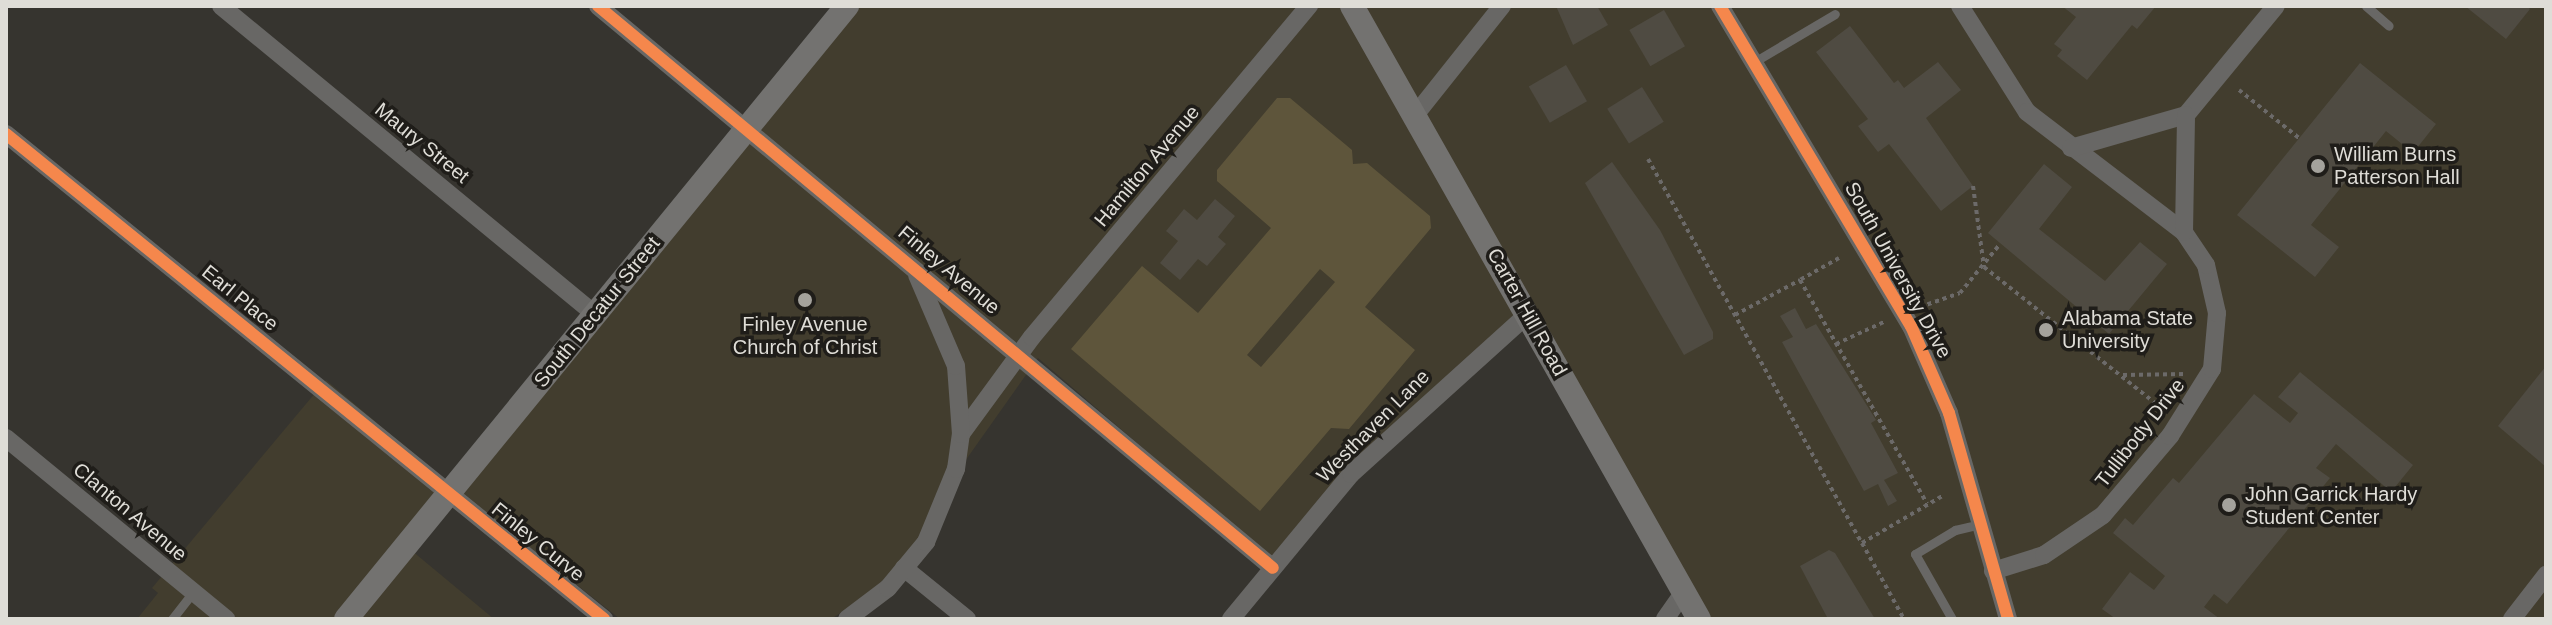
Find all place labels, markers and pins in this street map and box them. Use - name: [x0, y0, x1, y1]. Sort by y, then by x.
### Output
- place label: William Burns Patterson Hall: [2334, 142, 2460, 189]
- marker: William Burns Patterson Hall: [2309, 157, 2327, 175]
- marker: Finley Avenue Church of Christ: [796, 291, 814, 309]
- place label: Alabama State University: [2062, 306, 2193, 353]
- place label: Finley Avenue Church of Christ: [733, 312, 877, 359]
- marker: Alabama State University: [2037, 321, 2055, 339]
- place label: John Garrick Hardy Student Center: [2245, 482, 2417, 529]
- marker: John Garrick Hardy Student Center: [2220, 496, 2238, 514]

